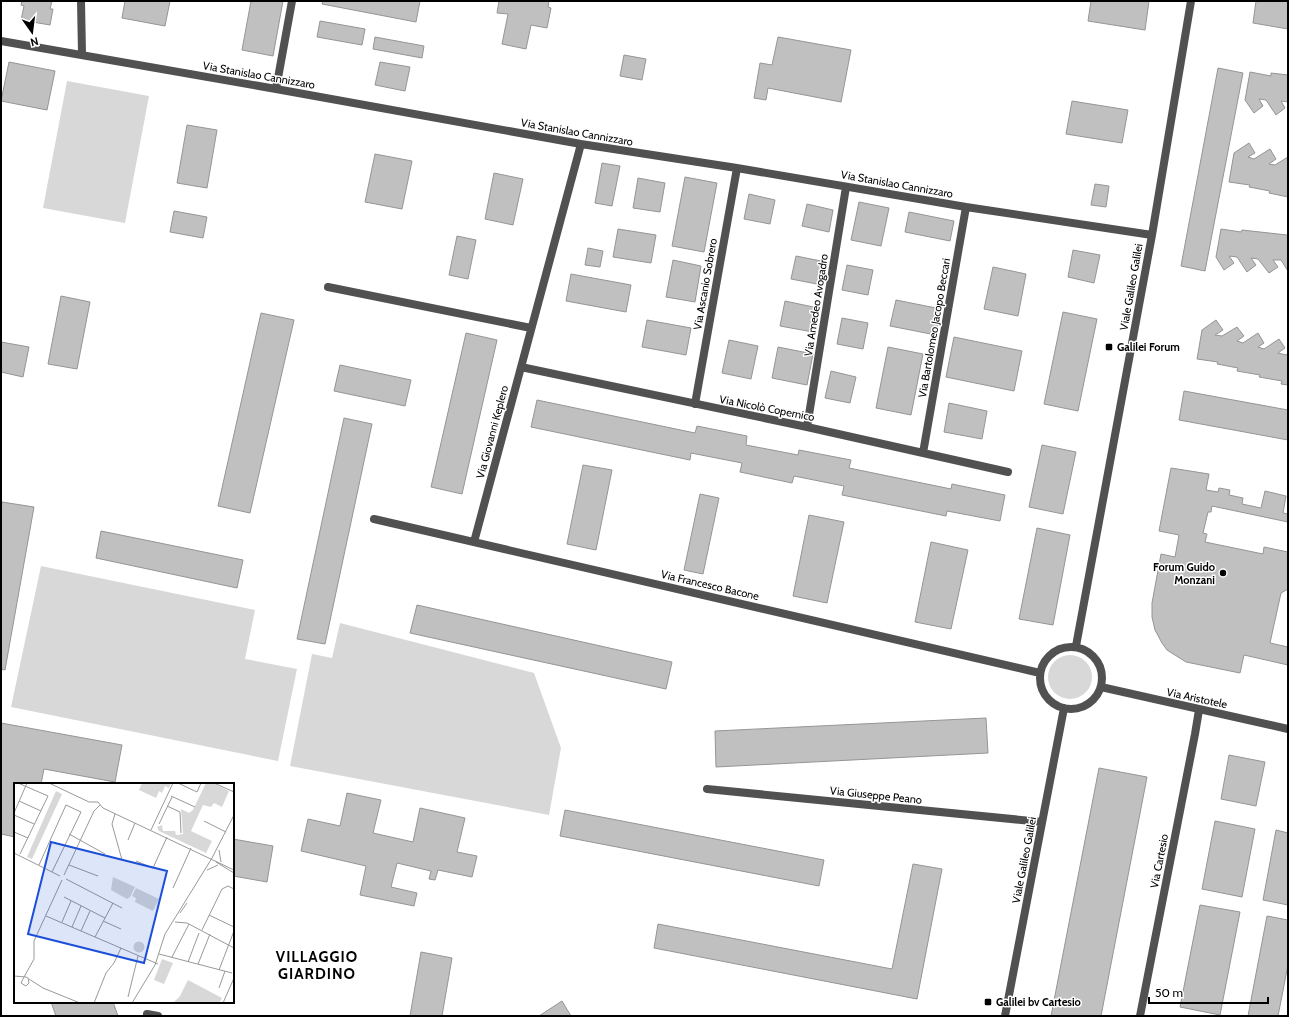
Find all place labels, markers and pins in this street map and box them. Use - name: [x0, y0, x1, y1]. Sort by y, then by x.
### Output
- place label: Galilei Forum: [1117, 340, 1180, 354]
- marker: Galilei Forum: [1104, 342, 1114, 352]
- place label: Forum Guido Monzani: [1153, 560, 1215, 587]
- marker: Forum Guido Monzani: [1218, 568, 1228, 578]
- place label: Galilei bv Cartesio: [996, 995, 1081, 1009]
- marker: Galilei bv Cartesio: [983, 997, 993, 1007]

